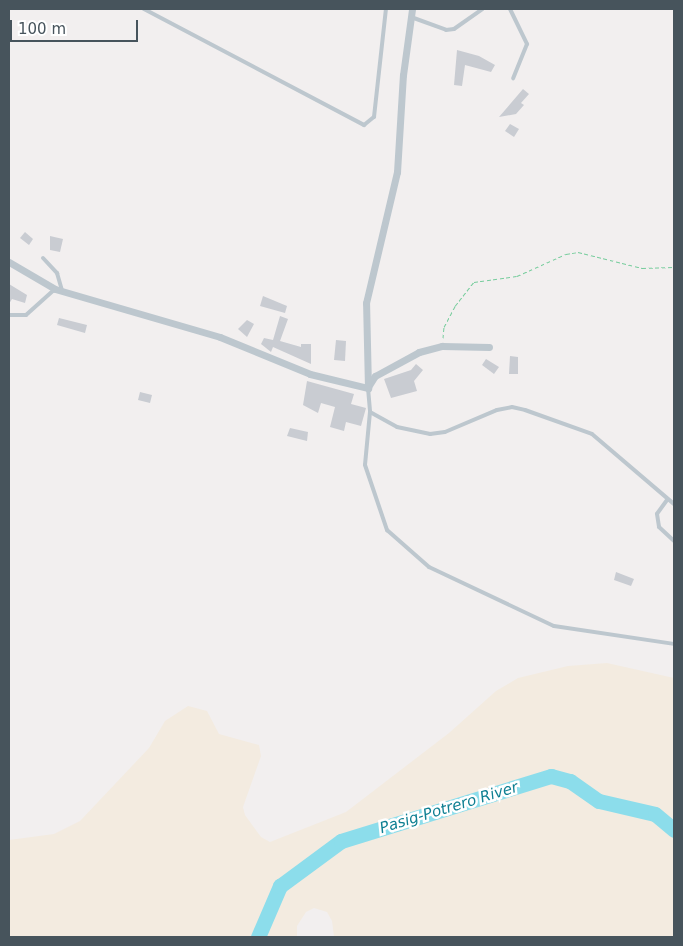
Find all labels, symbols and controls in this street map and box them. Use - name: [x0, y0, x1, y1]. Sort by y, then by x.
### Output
- scale bar: [12, 10, 140, 42]
- text: 100 m: [18, 20, 66, 38]
- water label: Pasig-Potrero River: [378, 778, 520, 838]

